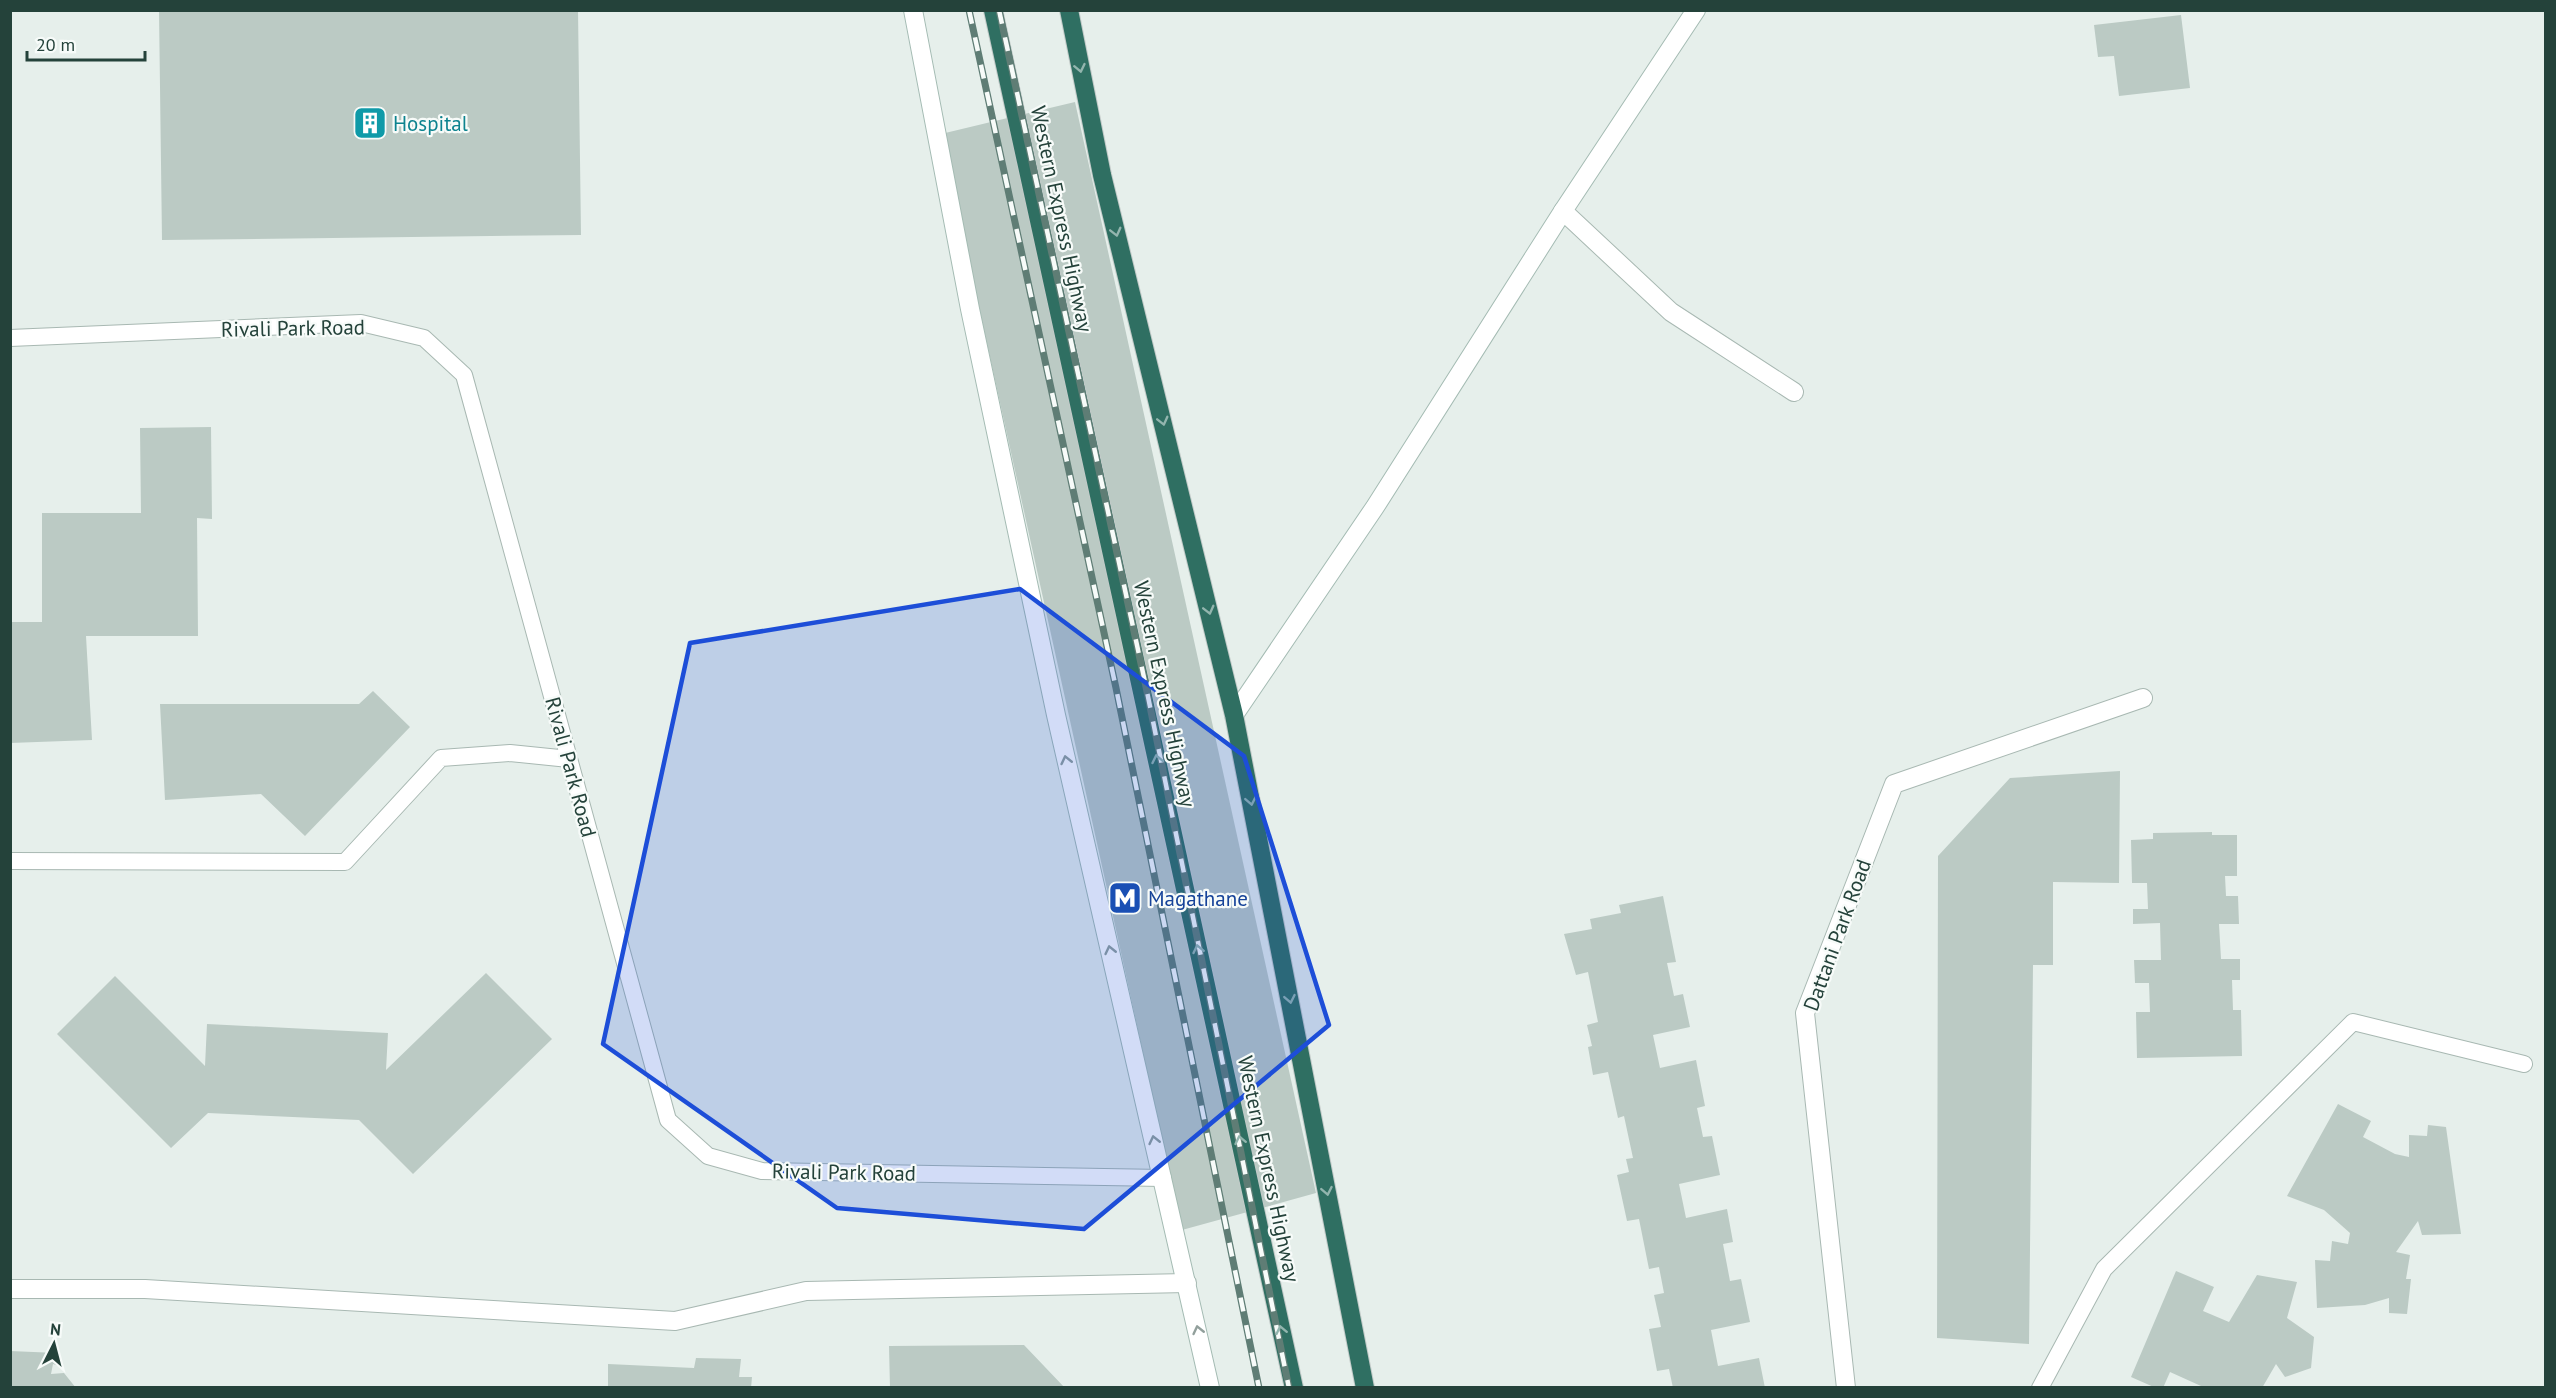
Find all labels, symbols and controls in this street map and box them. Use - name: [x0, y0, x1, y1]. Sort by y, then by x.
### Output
- scale bar: [27, 24, 146, 62]
- text: 20 m: [36, 33, 75, 56]
- one-way arrow: [1073, 63, 1086, 73]
- street label: Western Express Highway: [1025, 103, 1099, 335]
- building icon: Hospital: [352, 105, 388, 141]
- place label: Hospital: [393, 110, 468, 137]
- one-way arrow: [1109, 226, 1122, 236]
- street label: Rivali Park Road: [221, 313, 365, 343]
- one-way arrow: [1155, 416, 1168, 426]
- street label: Western Express Highway: [1128, 578, 1202, 810]
- one-way arrow: [1201, 605, 1214, 615]
- street label: Rivali Park Road: [539, 694, 603, 840]
- one-way arrow: [1151, 754, 1164, 764]
- one-way arrow: [1060, 756, 1073, 766]
- one-way arrow: [1244, 796, 1257, 806]
- street label: Dattani Park Road: [1797, 855, 1877, 1015]
- metro station icon: Magathane: [1107, 880, 1143, 916]
- place label: Magathane: [1148, 885, 1248, 912]
- one-way arrow: [1192, 945, 1205, 955]
- one-way arrow: [1104, 946, 1117, 956]
- one-way arrow: [1283, 994, 1296, 1004]
- street label: Western Express Highway: [1232, 1053, 1306, 1285]
- one-way arrow: [1234, 1135, 1247, 1145]
- one-way arrow: [1148, 1136, 1161, 1146]
- street label: Rivali Park Road: [772, 1157, 916, 1187]
- one-way arrow: [1320, 1185, 1333, 1195]
- north arrow: [24, 1314, 84, 1374]
- text: N: [49, 1319, 62, 1340]
- one-way arrow: [1192, 1326, 1205, 1336]
- one-way arrow: [1276, 1326, 1289, 1336]

